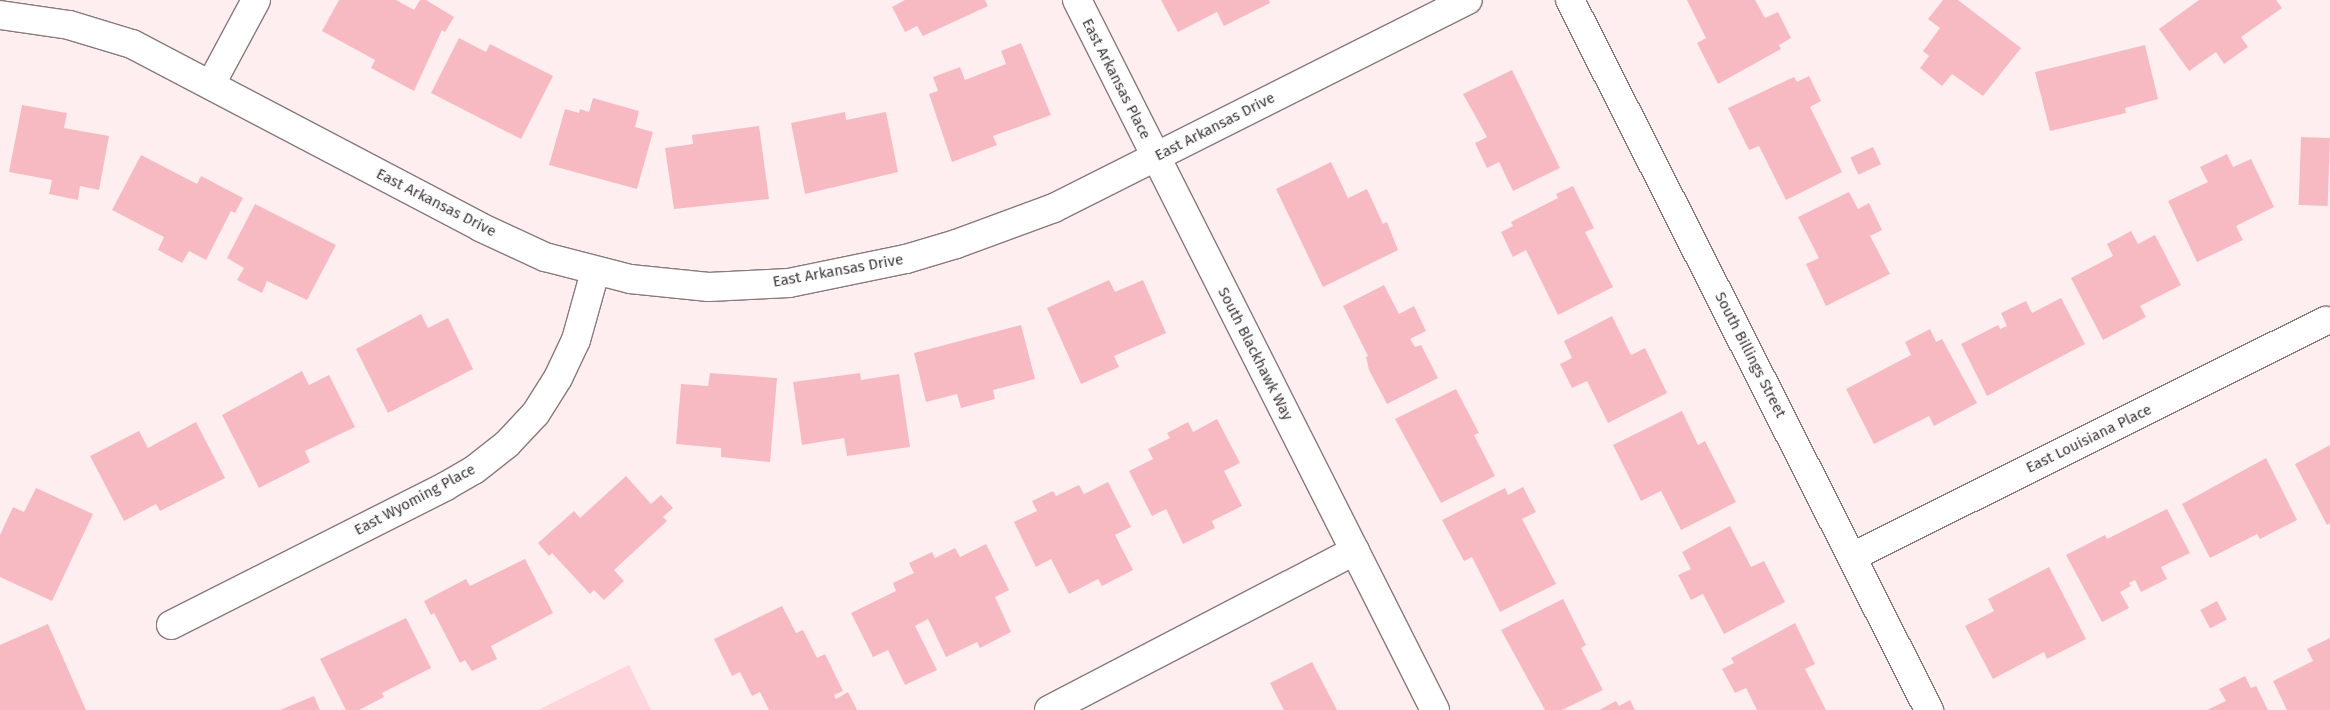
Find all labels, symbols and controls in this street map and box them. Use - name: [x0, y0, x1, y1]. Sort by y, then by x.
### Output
- street label: East Arkansas Place: [1078, 16, 1154, 142]
- street label: East Arkansas Drive: [1152, 89, 1278, 165]
- street label: East Arkansas Drive: [373, 165, 499, 241]
- street label: East Arkansas Drive: [771, 251, 905, 291]
- street label: South Blackhawk Way: [1214, 284, 1296, 424]
- street label: South Billings Street: [1711, 289, 1789, 421]
- street label: East Louisiana Place: [2023, 401, 2155, 477]
- street label: East Wyoming Place: [351, 460, 479, 540]

